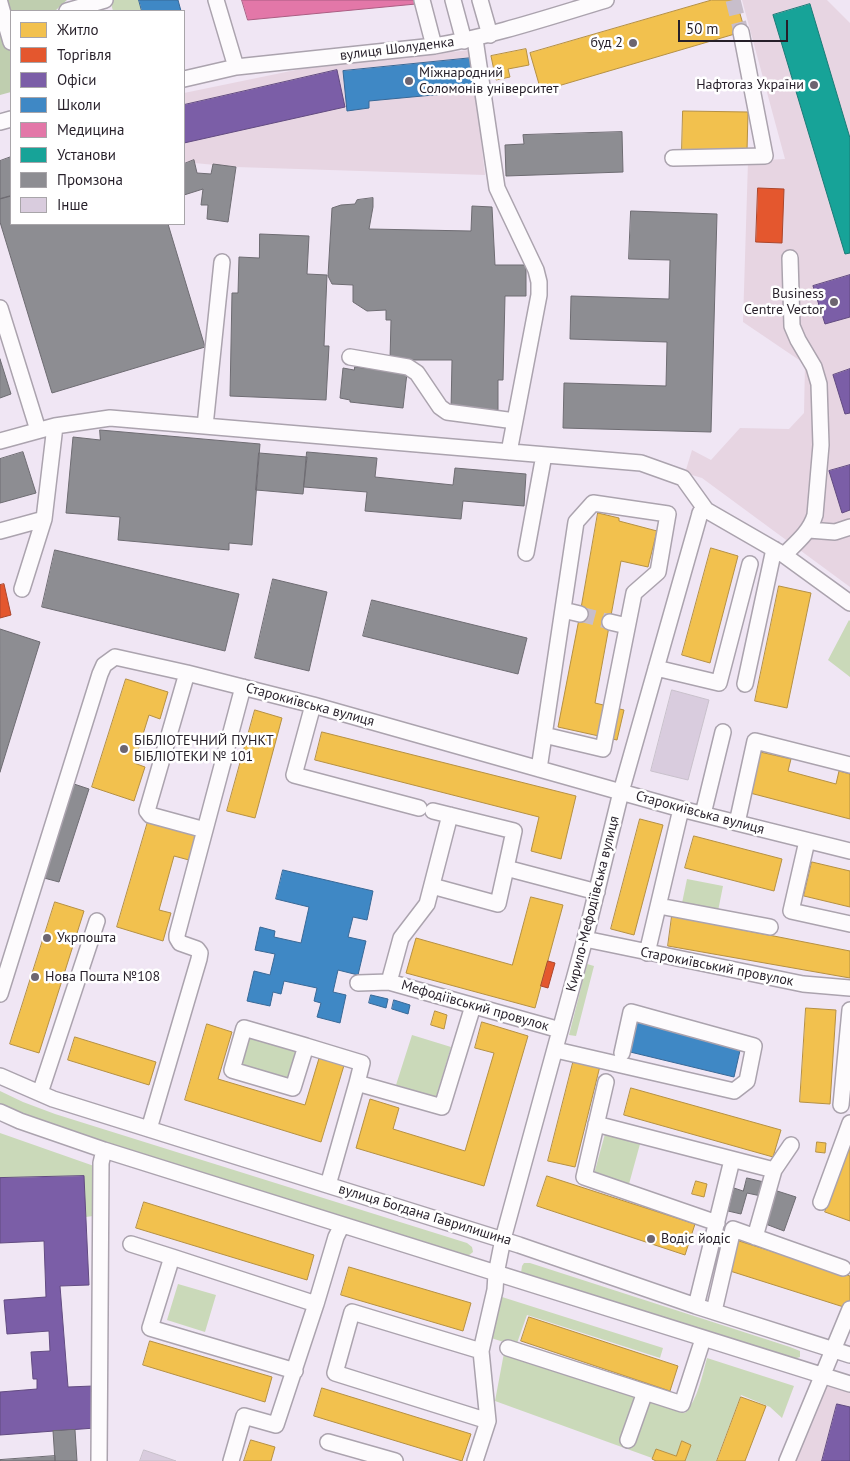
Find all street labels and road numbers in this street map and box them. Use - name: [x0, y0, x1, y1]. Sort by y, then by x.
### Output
- street label: вулиця Шолуденка: [339, 34, 455, 64]
- street label: Старокиївська вулиця: [244, 680, 376, 730]
- street label: Старокиївська вулиця: [634, 788, 766, 838]
- street label: Кирило-Мефодіївська вулиця: [563, 814, 623, 994]
- street label: Старокиївський провулок: [639, 944, 795, 990]
- street label: Мефодіївський провулок: [399, 977, 551, 1035]
- street label: вулиця Богдана Гаврилишина: [337, 1181, 513, 1249]

